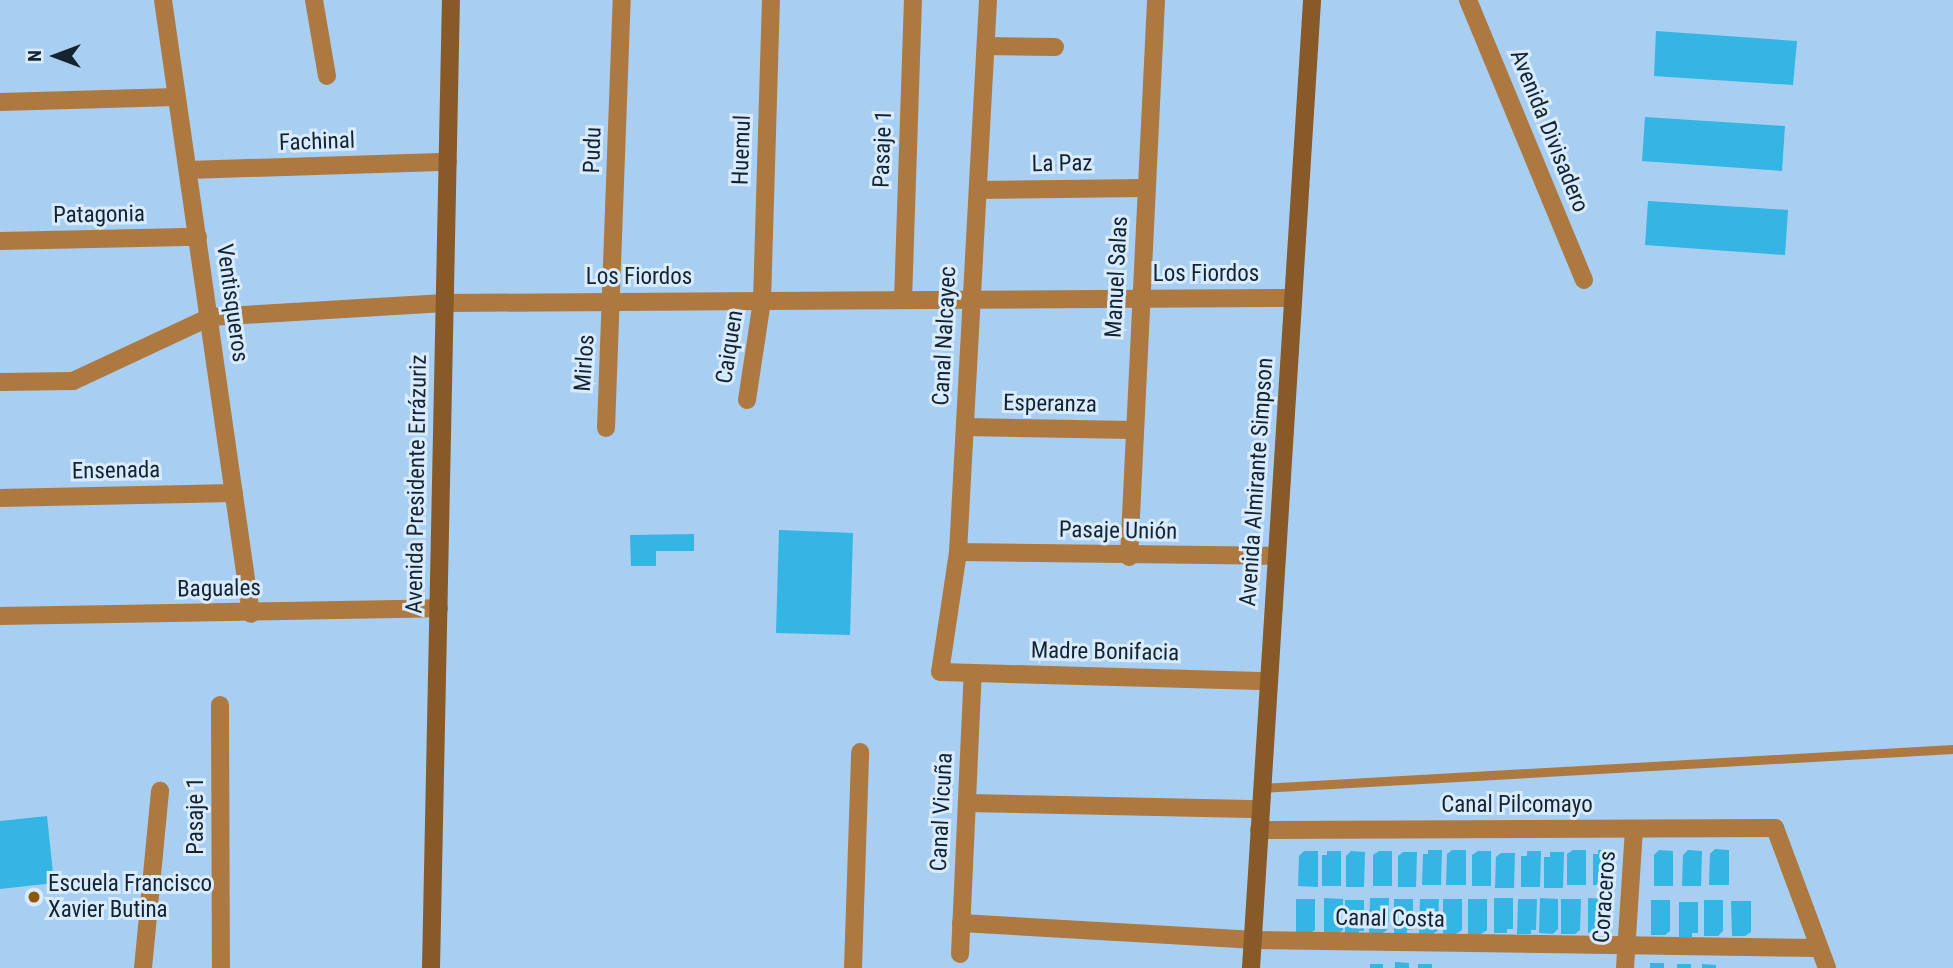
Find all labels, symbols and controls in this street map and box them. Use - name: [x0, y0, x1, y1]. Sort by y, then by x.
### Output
- north arrow: [21, 21, 91, 91]
- street label: Avenida Divisadero: [1504, 46, 1594, 216]
- text: N: [23, 50, 46, 62]
- street label: Pasaje 1: [868, 110, 898, 188]
- street label: Huemul: [727, 115, 757, 185]
- street label: Pudu: [578, 126, 608, 174]
- street label: Fachinal: [278, 127, 356, 157]
- street label: La Paz: [1031, 150, 1093, 178]
- street label: Patagonia: [53, 200, 145, 230]
- street label: Manuel Salas: [1100, 216, 1134, 338]
- street label: Ventisqueros: [210, 242, 254, 364]
- street label: Los Fiordos: [1153, 260, 1259, 288]
- street label: Los Fiordos: [586, 263, 692, 291]
- street label: Canal Nalcayec: [928, 266, 962, 406]
- street label: Caiquen: [711, 308, 749, 386]
- street label: Mirlos: [569, 334, 601, 392]
- street label: Avenida Presidente Errázuriz: [401, 354, 433, 614]
- street label: Avenida Almirante Simpson: [1235, 357, 1279, 607]
- street label: Esperanza: [1003, 389, 1097, 419]
- street label: Ensenada: [72, 456, 160, 486]
- street label: Pasaje Unión: [1059, 516, 1177, 546]
- street label: Baguales: [177, 574, 261, 604]
- street label: Madre Bonifacia: [1031, 637, 1179, 667]
- street label: Canal Vicuña: [925, 752, 959, 872]
- street label: Pasaje 1: [182, 777, 210, 855]
- street label: Canal Pilcomayo: [1441, 791, 1593, 819]
- street label: Coraceros: [1588, 850, 1622, 944]
- place label: Escuela Francisco Xavier Butina: [48, 870, 212, 924]
- marker: Escuela Francisco Xavier Butina: [26, 889, 42, 905]
- street label: Canal Costa: [1335, 904, 1445, 934]

